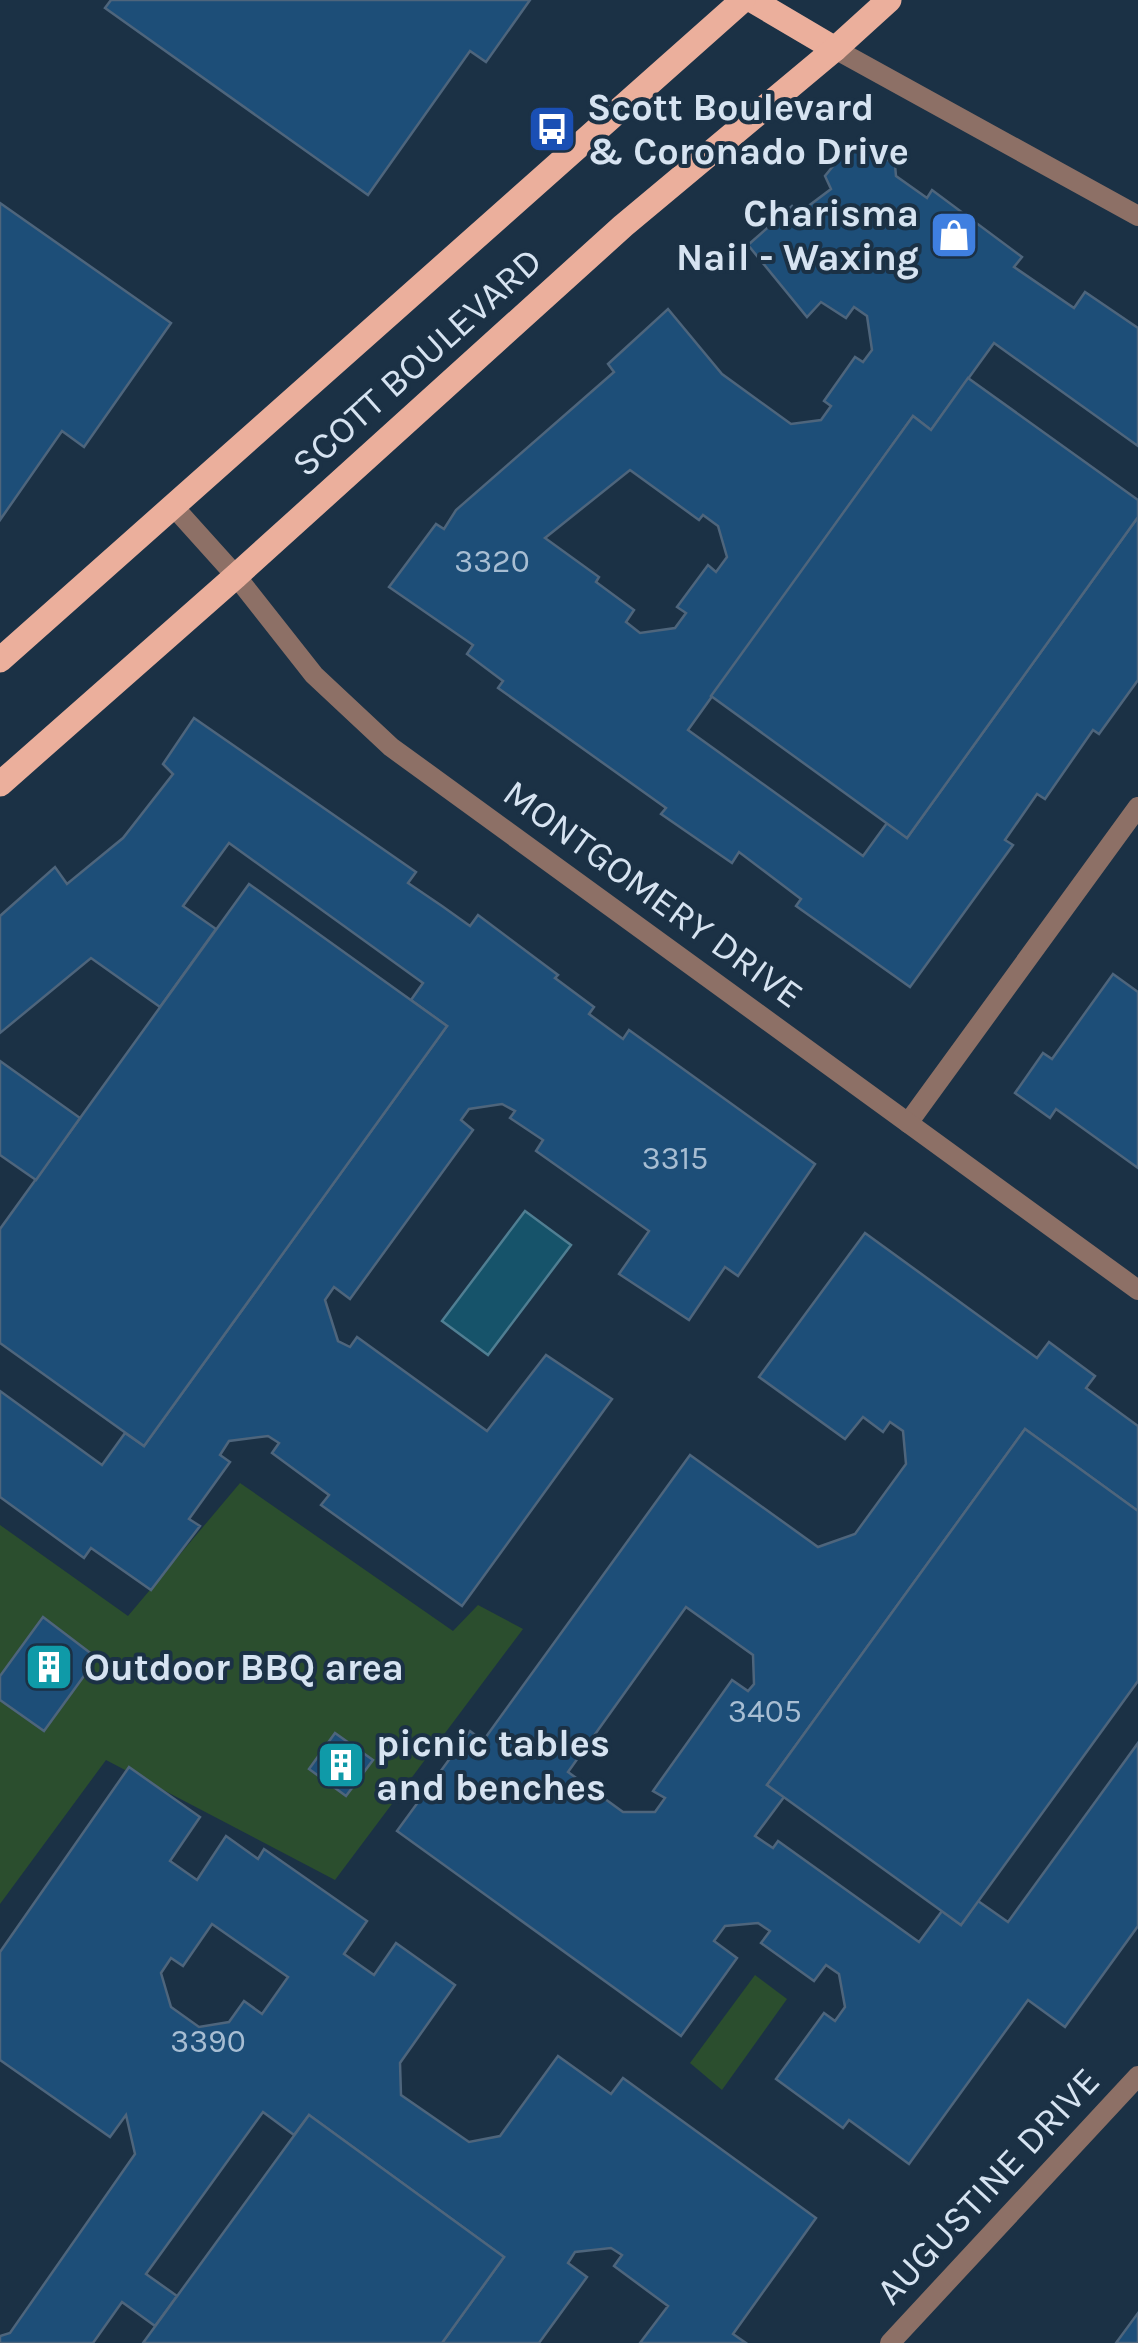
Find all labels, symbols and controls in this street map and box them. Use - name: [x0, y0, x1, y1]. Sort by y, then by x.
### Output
- place label: Scott Boulevard & Coronado Drive: [587, 85, 909, 174]
- bus stop icon: Scott Boulevard & Coronado Drive: [526, 103, 578, 155]
- place label: Charisma Nail - Waxing: [676, 191, 919, 280]
- shop icon: Charisma Nail - Waxing: [928, 209, 980, 261]
- street label: SCOTT BOULEVARD: [283, 238, 551, 486]
- house number: 3320: [454, 543, 530, 580]
- street label: MONTGOMERY DRIVE: [494, 770, 812, 1018]
- house number: 3315: [642, 1140, 708, 1177]
- building icon: Outdoor BBQ area: [23, 1641, 75, 1693]
- place label: Outdoor BBQ area: [84, 1645, 404, 1690]
- house number: 3405: [728, 1693, 802, 1730]
- place label: picnic tables and benches: [376, 1721, 610, 1810]
- building icon: picnic tables and benches: [315, 1739, 367, 1791]
- house number: 3390: [170, 2023, 246, 2060]
- street label: AUGUSTINE DRIVE: [867, 2059, 1109, 2313]

